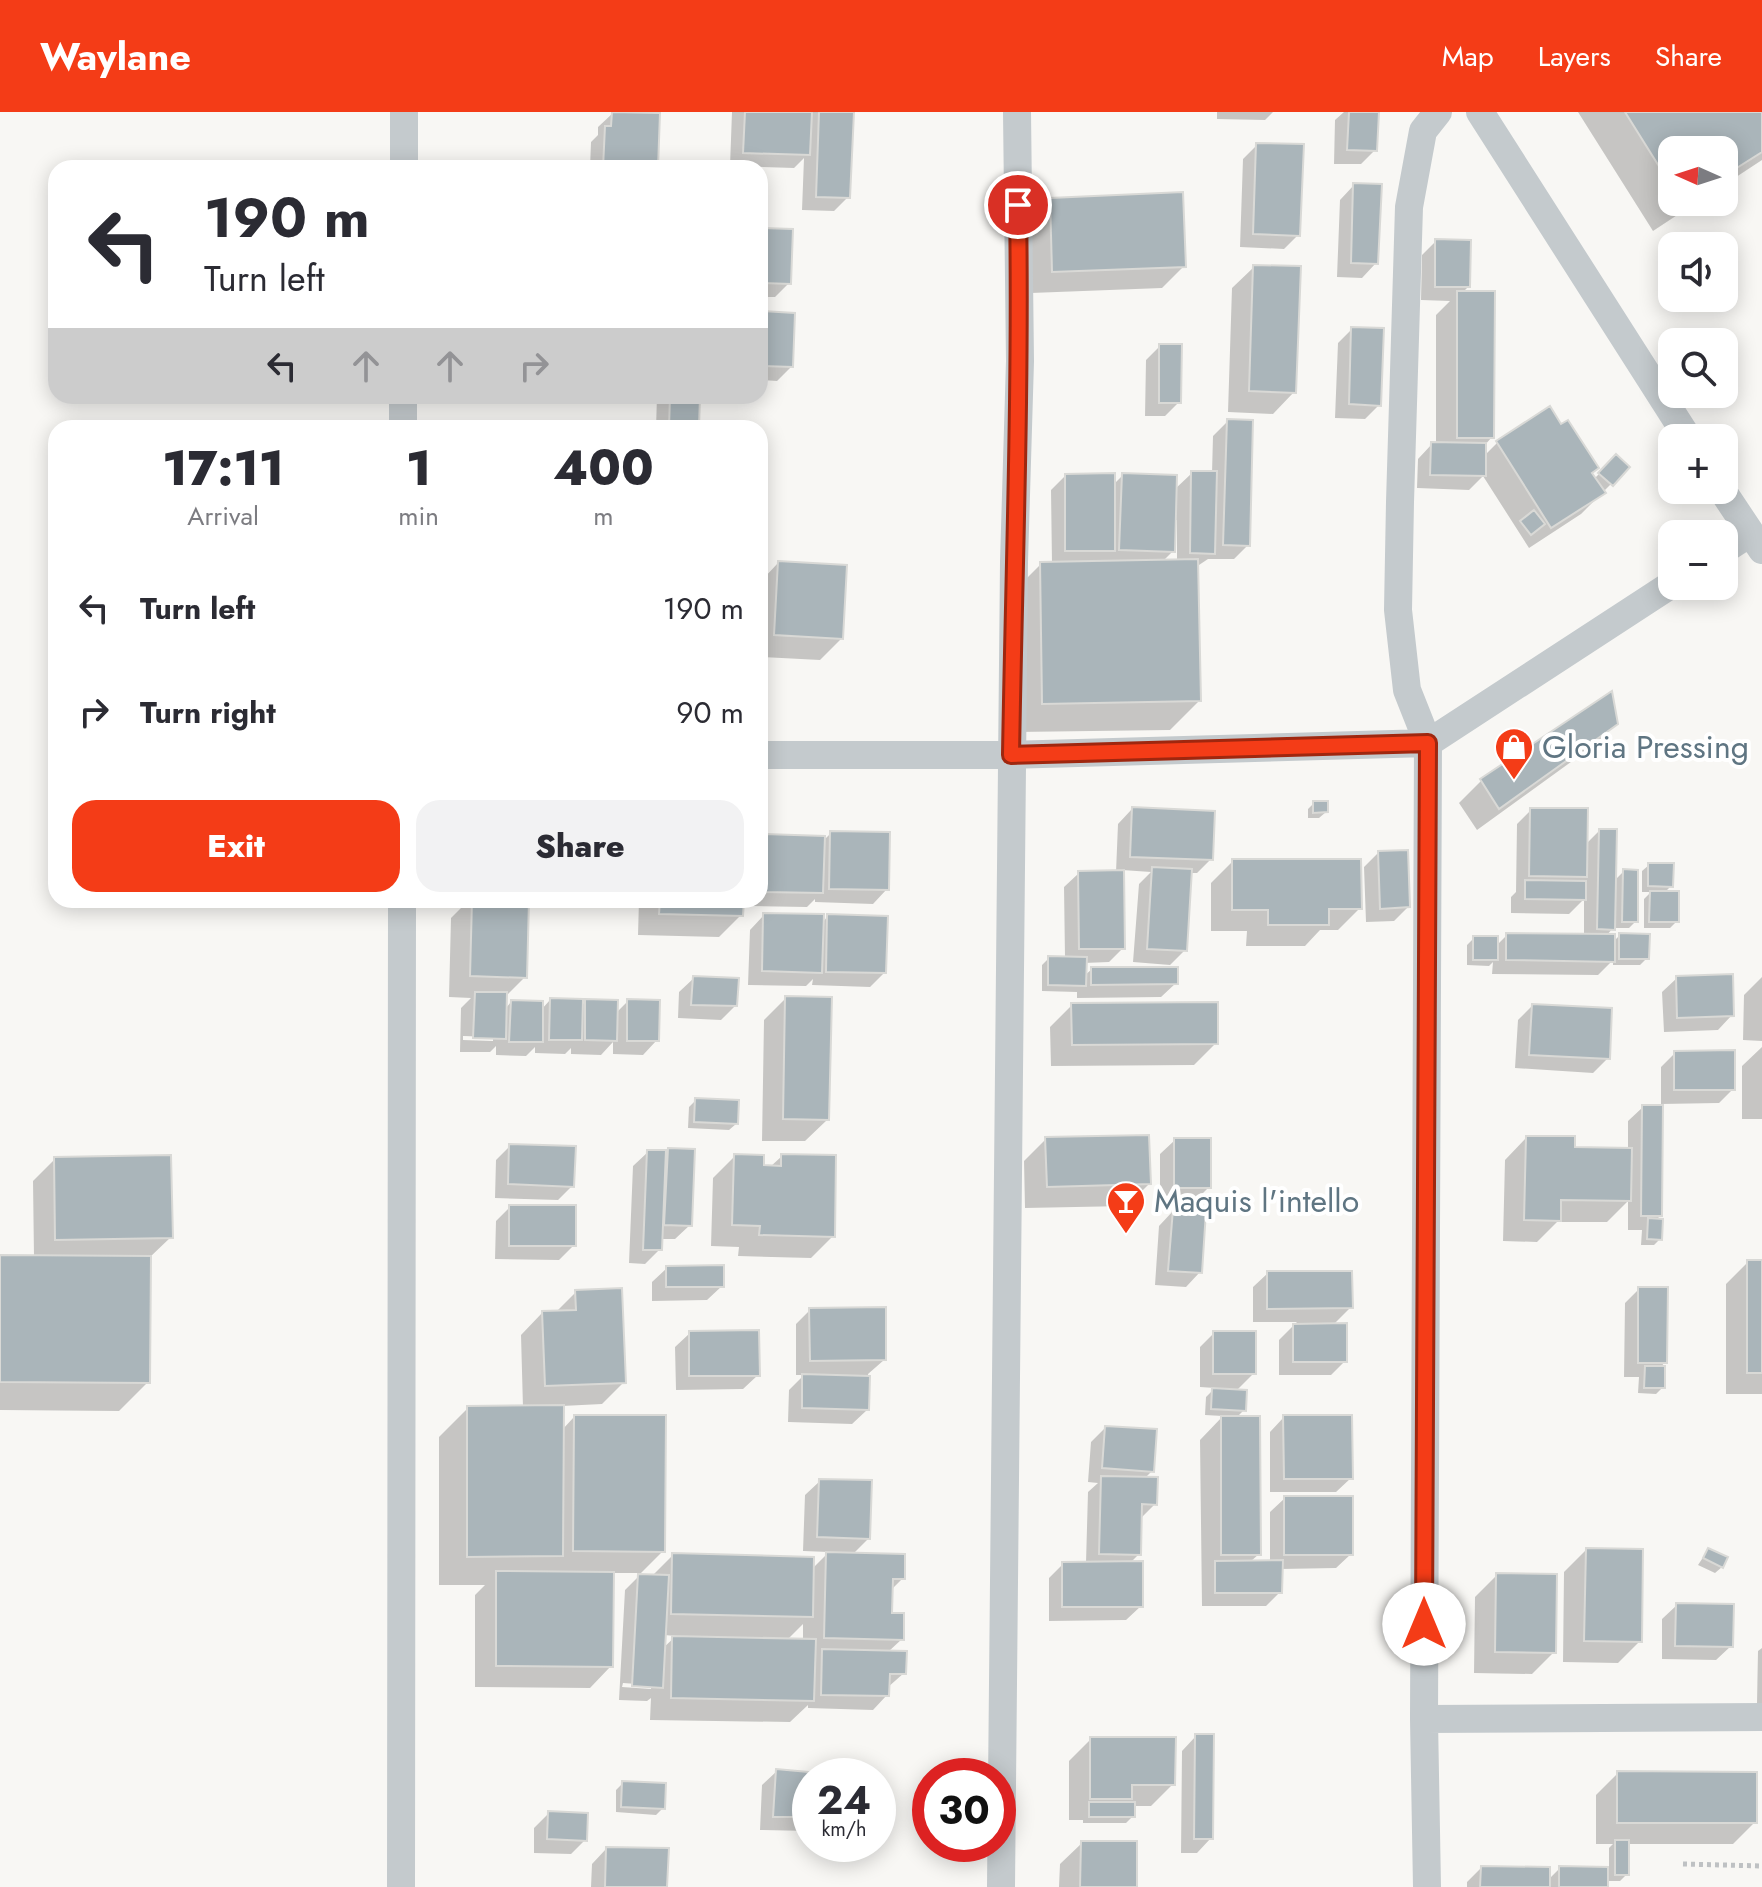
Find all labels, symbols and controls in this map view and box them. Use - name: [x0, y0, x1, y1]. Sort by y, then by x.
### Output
- text: Waylane: [40, 29, 191, 84]
- text: Map: [1442, 36, 1494, 77]
- text: Layers: [1538, 36, 1611, 77]
- text: Share: [1655, 36, 1722, 77]
- north arrow: [1658, 136, 1738, 216]
- map controls: [1658, 136, 1738, 600]
- pin: [984, 171, 1052, 239]
- text: 190 m: [204, 177, 370, 258]
- icon: arrive: [996, 183, 1040, 227]
- icon: left: [72, 192, 176, 296]
- button: sound: [1658, 232, 1738, 312]
- text: Turn left: [204, 252, 325, 304]
- button: search: [1658, 328, 1738, 408]
- icon: left: [260, 344, 304, 388]
- icon: ahead: [344, 344, 388, 388]
- icon: ahead: [428, 344, 472, 388]
- icon: right: [512, 344, 556, 388]
- button: +: [1658, 424, 1738, 504]
- text: 17:11: [162, 434, 284, 503]
- text: 1: [406, 434, 431, 503]
- text: 400: [553, 434, 654, 503]
- text: Arrival: [187, 497, 259, 535]
- text: min: [398, 497, 439, 535]
- text: m: [593, 497, 614, 535]
- button: −: [1658, 520, 1738, 600]
- icon: left: [72, 586, 116, 630]
- text: Turn left: [140, 587, 255, 630]
- text: 190 m: [663, 587, 744, 630]
- icon: right: [72, 690, 116, 734]
- text: Turn right: [140, 691, 276, 734]
- text: 90 m: [676, 691, 744, 734]
- place label: Gloria Pressing: [1542, 724, 1749, 770]
- shop icon: Gloria Pressing: [1493, 726, 1535, 781]
- button: Exit: [72, 800, 400, 892]
- button: Share: [416, 800, 744, 892]
- place label: Maquis l'intello: [1154, 1178, 1359, 1224]
- bar icon: Maquis l'intello: [1105, 1180, 1147, 1235]
- position arrow: [1382, 1582, 1466, 1666]
- speed limit sign: 30: [912, 1758, 1016, 1862]
- text: 24: [817, 1771, 871, 1829]
- text: km/h: [821, 1815, 867, 1844]

